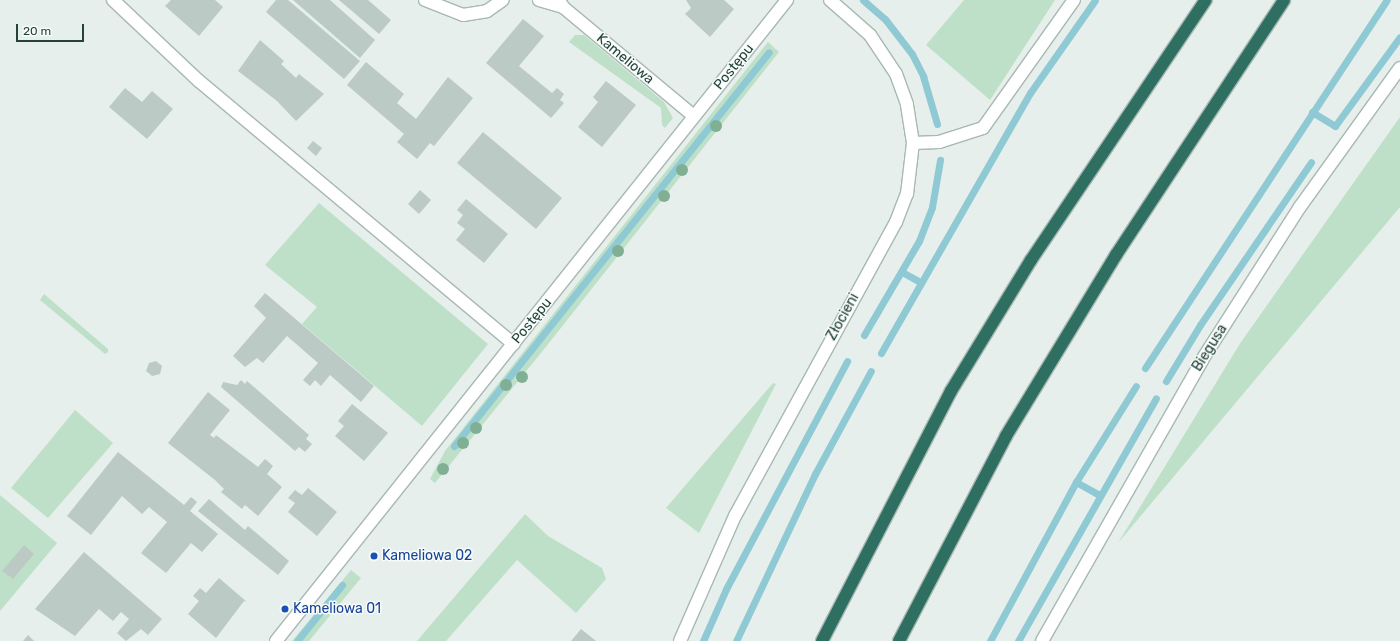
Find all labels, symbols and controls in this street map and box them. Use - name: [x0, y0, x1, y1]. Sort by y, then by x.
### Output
- scale bar: [18, 16, 86, 42]
- text: 20 m: [23, 24, 51, 38]
- street label: Kameliowa: [593, 30, 657, 88]
- street label: Postępu: [710, 41, 758, 93]
- street label: Złocieni: [823, 291, 863, 343]
- street label: Postępu: [508, 295, 556, 347]
- street label: Biegusa: [1189, 321, 1231, 375]
- place label: Kameliowa 02: [382, 548, 472, 564]
- marker: Kameliowa 02: [369, 551, 379, 561]
- place label: Kameliowa 01: [293, 601, 381, 617]
- marker: Kameliowa 01: [280, 604, 290, 614]

